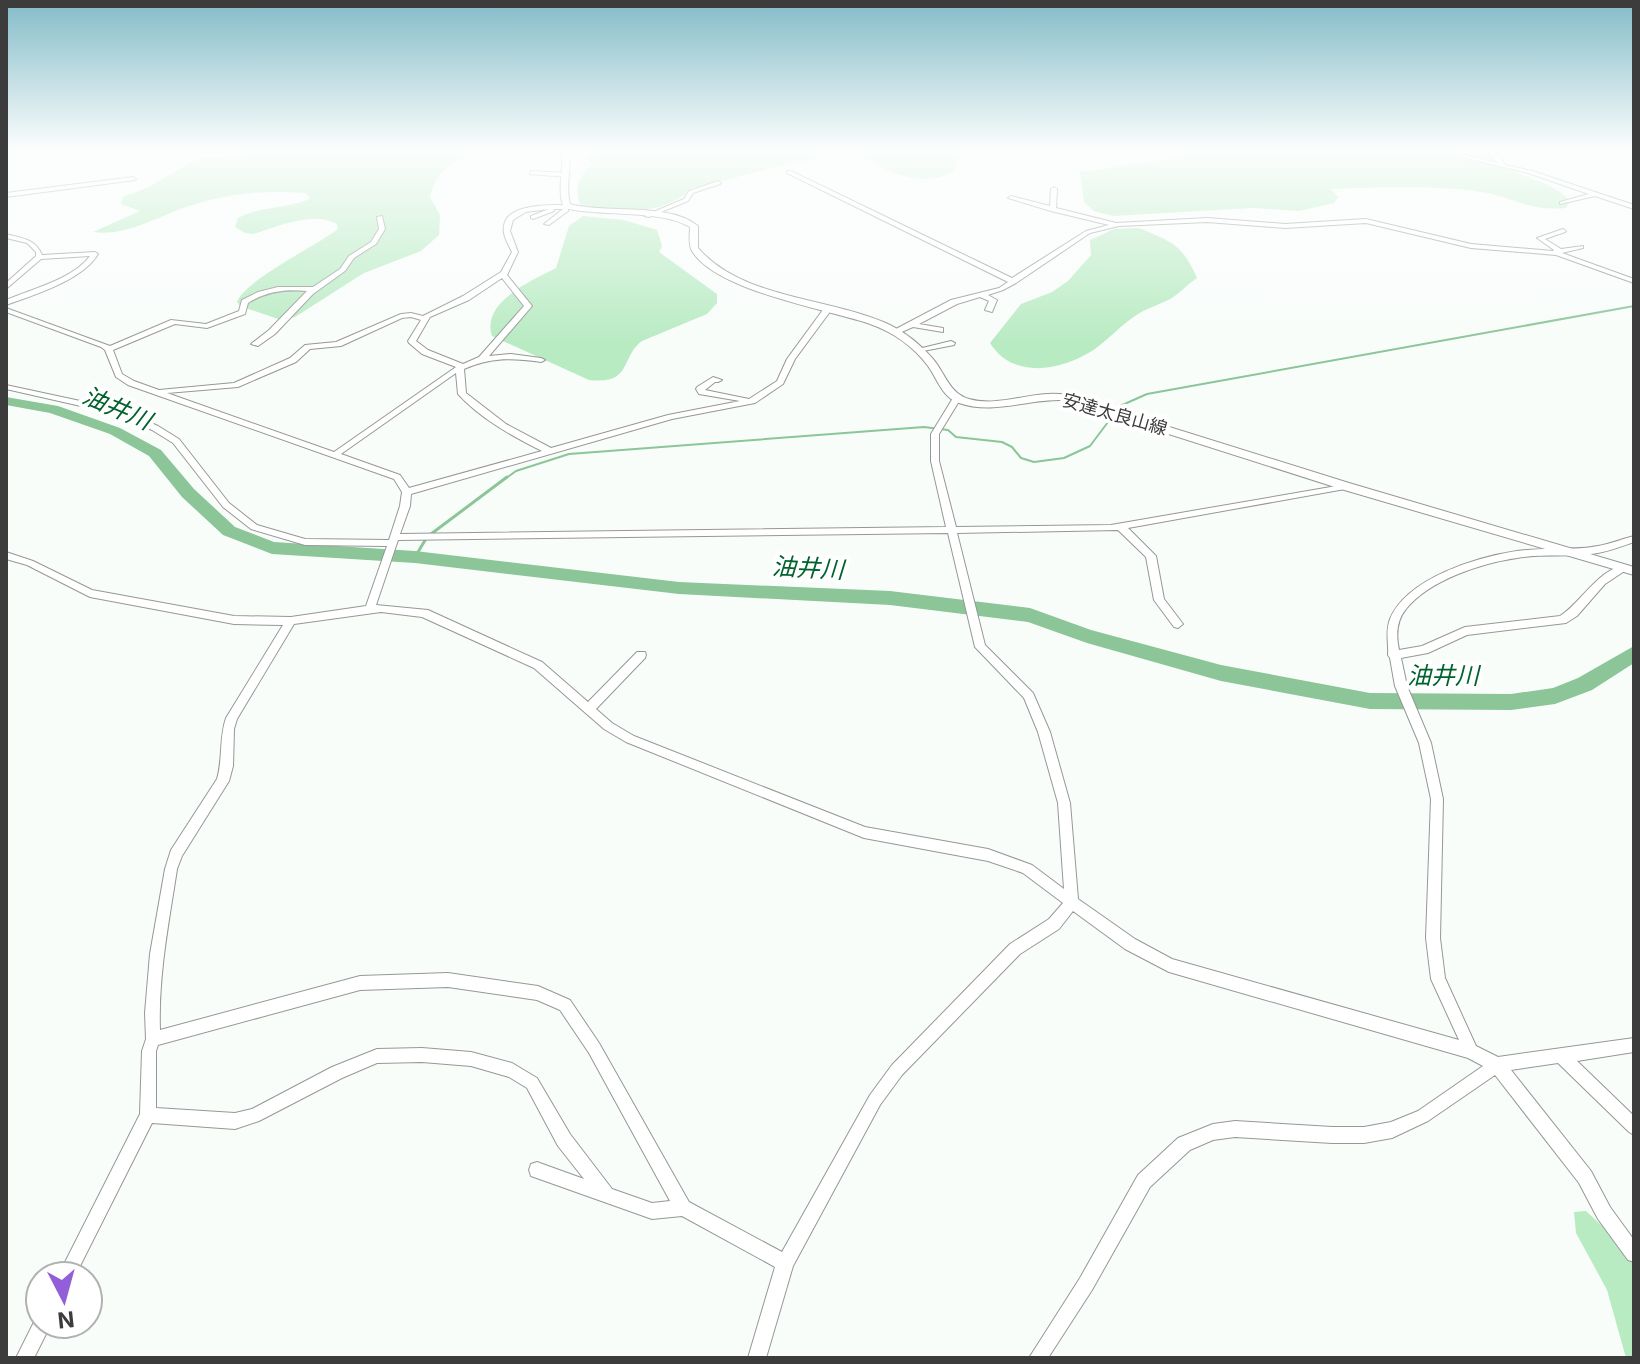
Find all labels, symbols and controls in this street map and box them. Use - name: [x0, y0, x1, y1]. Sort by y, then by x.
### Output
- water label: 油井川: [78, 381, 159, 437]
- street label: 安達太良山線: [1060, 389, 1170, 439]
- water label: 油井川: [771, 552, 848, 585]
- water label: 油井川: [1407, 661, 1482, 690]
- north arrow: [24, 1260, 104, 1340]
- text: N: [56, 1306, 76, 1334]

